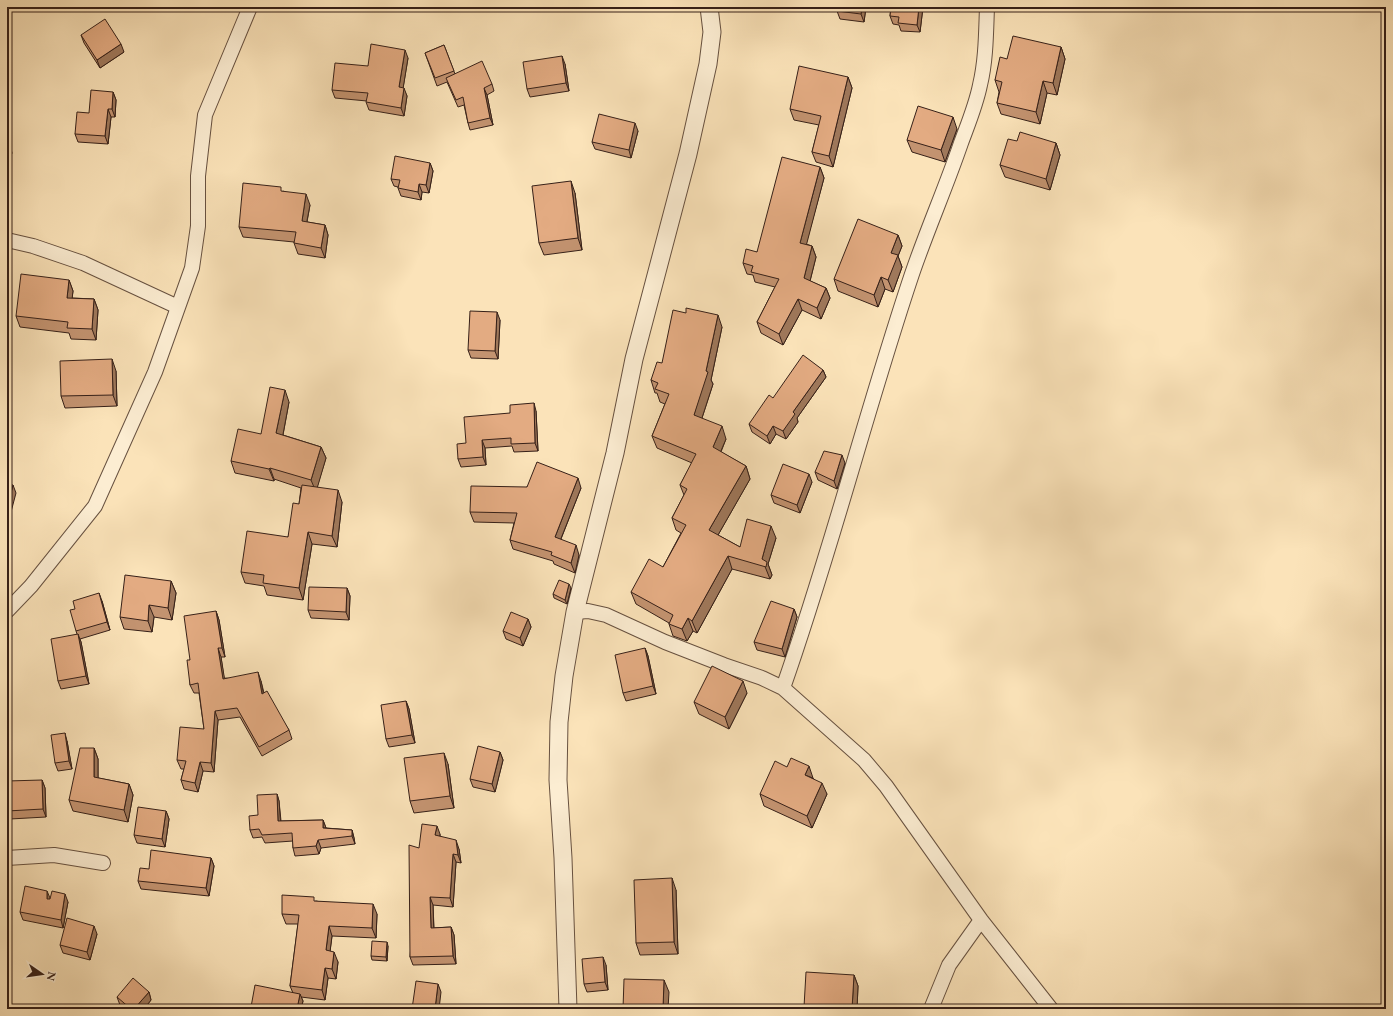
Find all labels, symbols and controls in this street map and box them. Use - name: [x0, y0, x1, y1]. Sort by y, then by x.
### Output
- north arrow: [22, 954, 62, 994]
- text: N: [44, 970, 60, 982]

